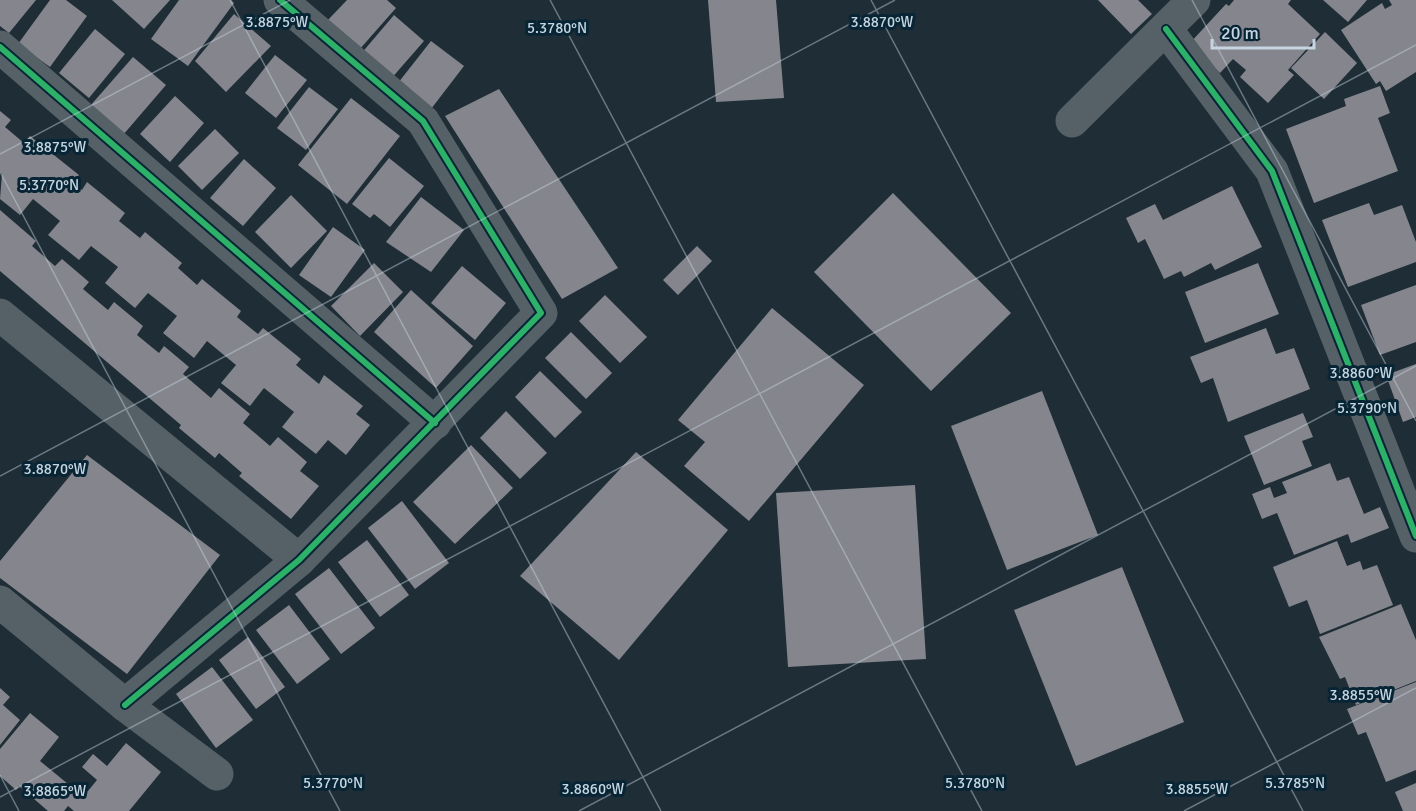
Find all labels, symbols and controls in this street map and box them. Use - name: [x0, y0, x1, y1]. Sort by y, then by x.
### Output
- scale bar: [1212, 12, 1314, 50]
- text: 3.8875°W: [246, 13, 309, 31]
- text: 3.8870°W: [851, 13, 914, 31]
- text: 5.3780°N: [527, 19, 587, 37]
- text: 20 m: [1221, 22, 1259, 44]
- text: 3.8875°W: [24, 138, 87, 156]
- text: 5.3770°N: [19, 176, 79, 194]
- text: 3.8860°W: [1330, 364, 1393, 382]
- text: 5.3790°N: [1337, 399, 1397, 417]
- text: 3.8870°W: [24, 460, 87, 478]
- text: 3.8855°W: [1330, 686, 1393, 704]
- text: 5.3770°N: [303, 774, 363, 792]
- text: 5.3780°N: [945, 774, 1005, 792]
- text: 5.3785°N: [1265, 774, 1325, 792]
- text: 3.8860°W: [562, 780, 625, 798]
- text: 3.8855°W: [1166, 780, 1229, 798]
- text: 3.8865°W: [24, 782, 87, 800]

